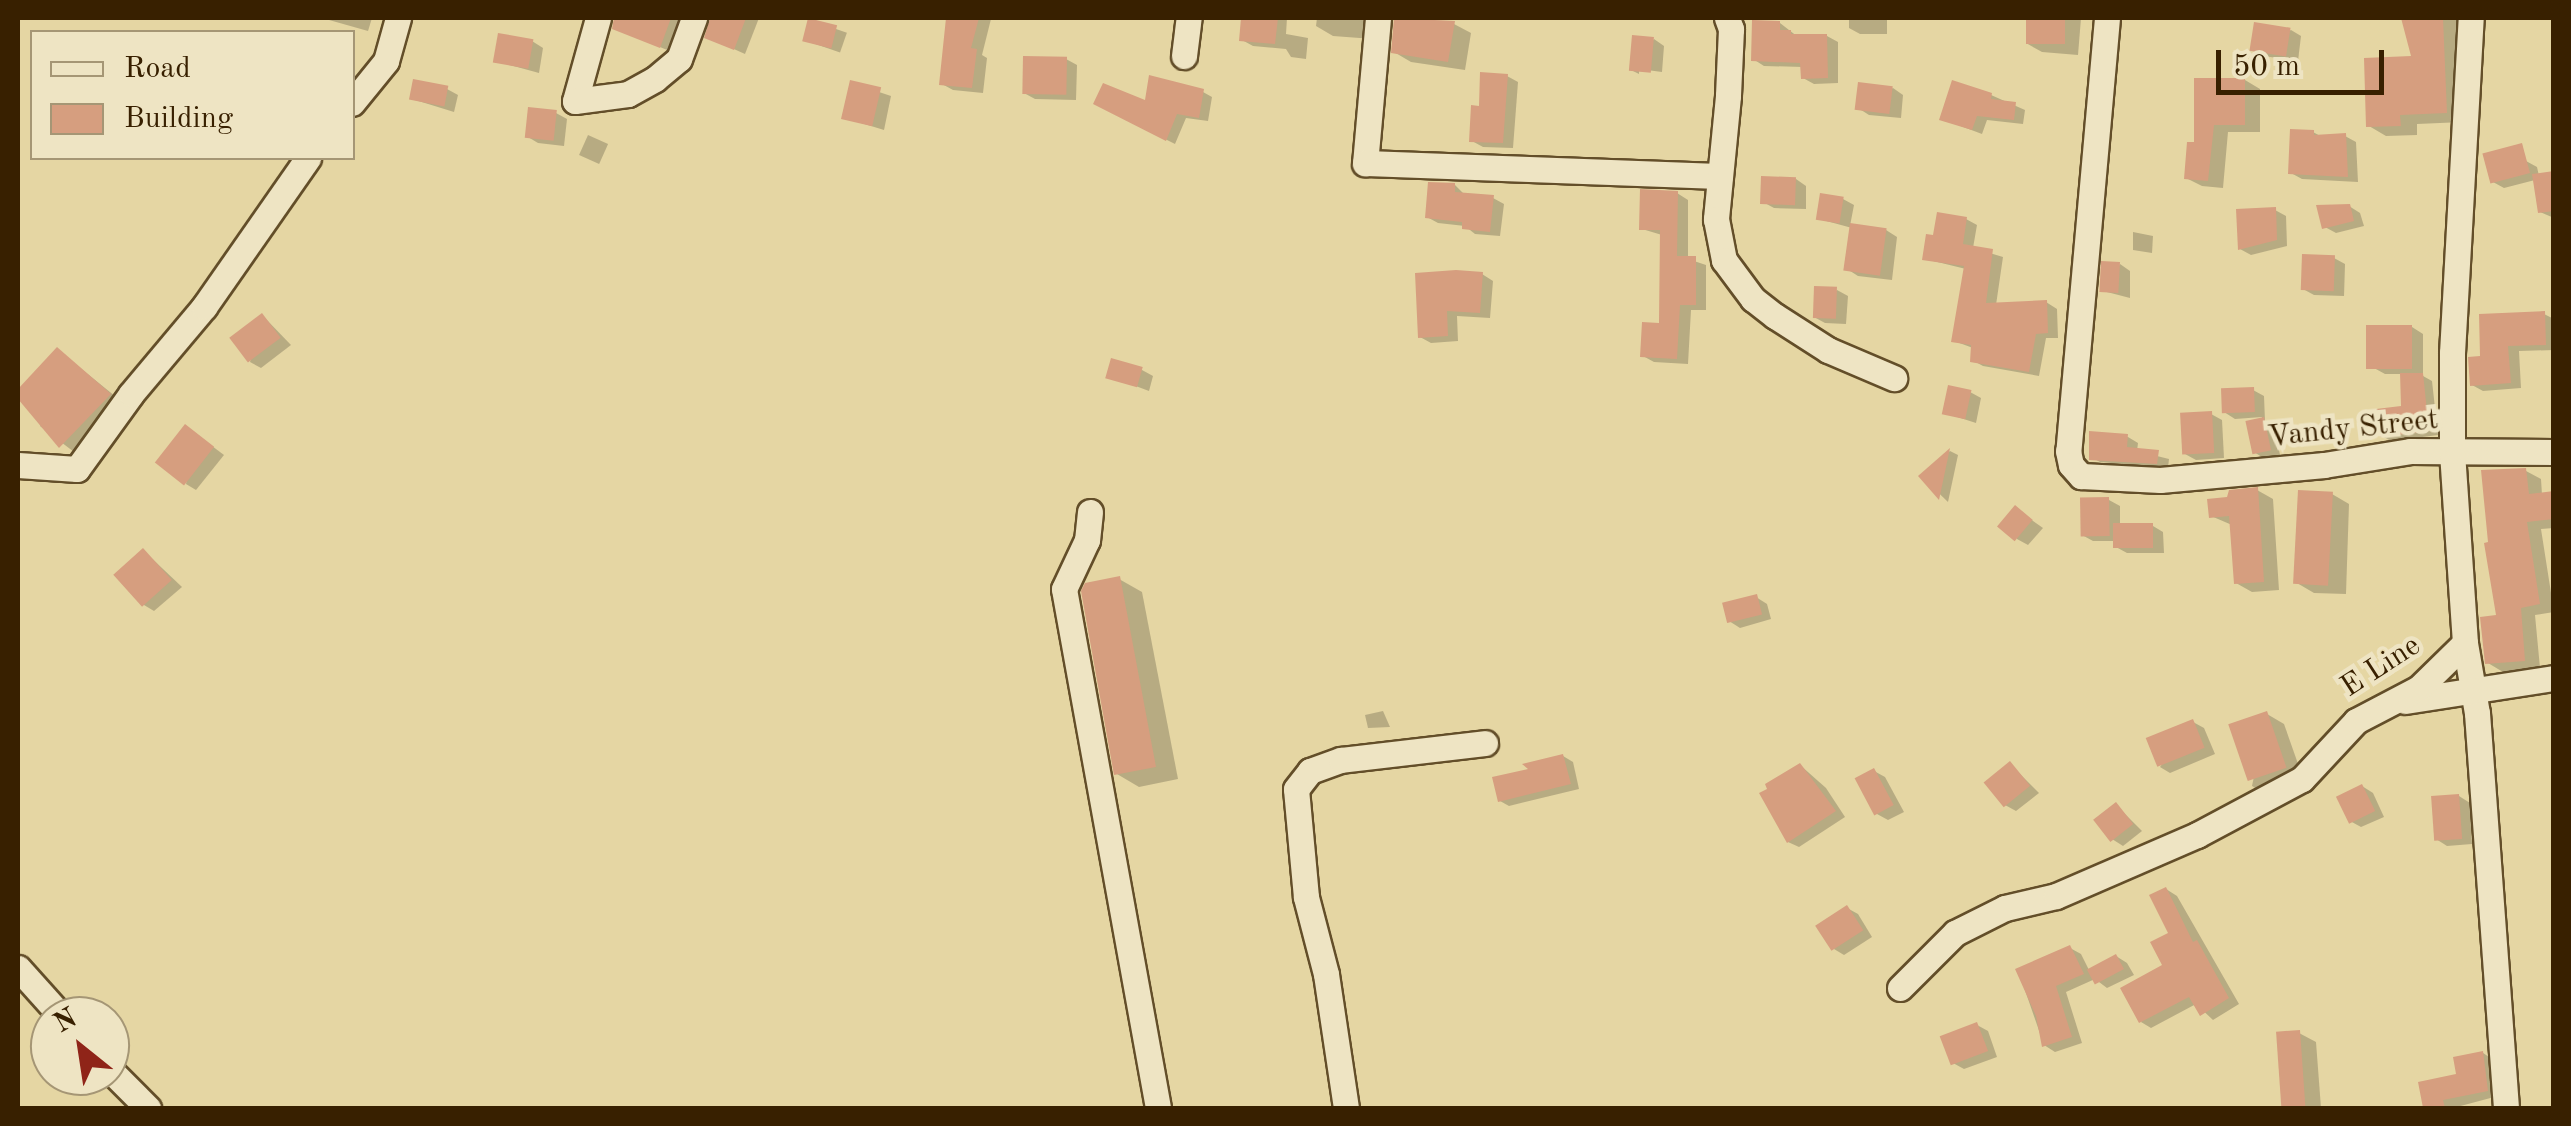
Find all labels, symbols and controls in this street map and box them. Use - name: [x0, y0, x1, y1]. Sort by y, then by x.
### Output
- legend: [30, 30, 355, 160]
- scale bar: [2221, 30, 2388, 92]
- text: 50 m: [2233, 52, 2300, 82]
- text: Road: [124, 54, 191, 84]
- text: Building: [124, 104, 233, 134]
- street label: Vandy Street: [2266, 402, 2440, 456]
- street label: E Line: [2335, 628, 2427, 706]
- north arrow: [30, 996, 130, 1096]
- text: N: [50, 1004, 82, 1039]

